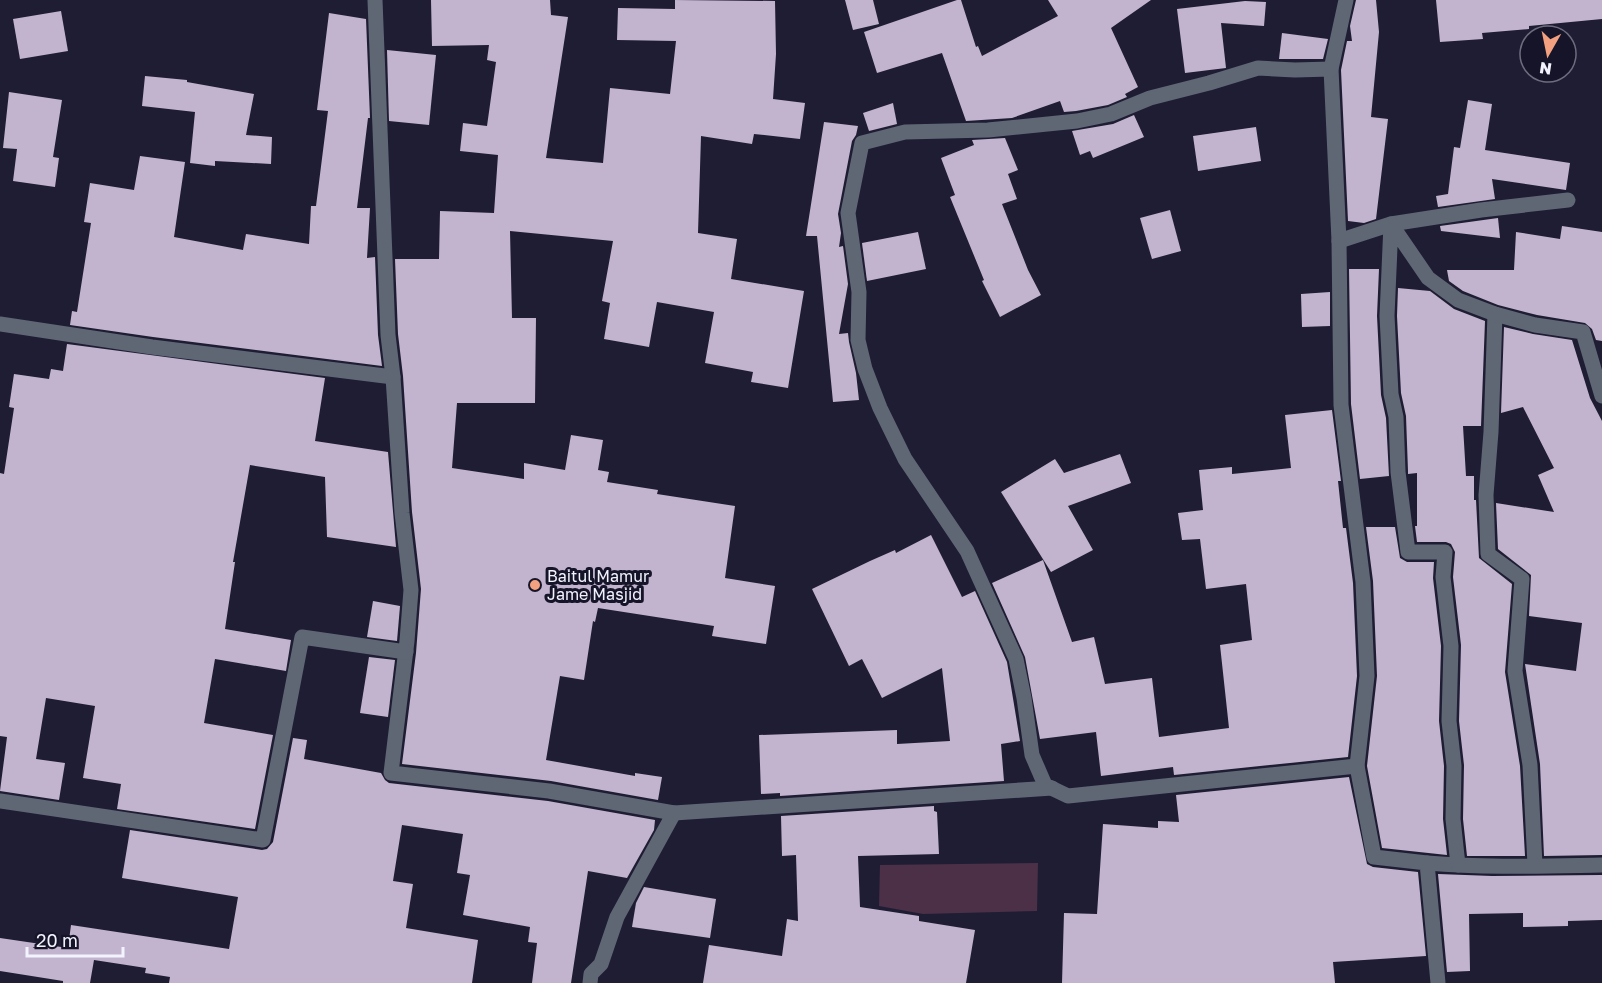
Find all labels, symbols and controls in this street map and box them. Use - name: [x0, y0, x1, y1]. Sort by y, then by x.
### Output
- north arrow: [1518, 24, 1578, 84]
- text: N: [1538, 58, 1553, 80]
- place label: Baitul Mamur Jame Masjid: [547, 566, 649, 604]
- marker: Baitul Mamur Jame Masjid: [528, 578, 542, 592]
- scale bar: [27, 920, 123, 958]
- text: 20 m: [36, 929, 78, 951]

